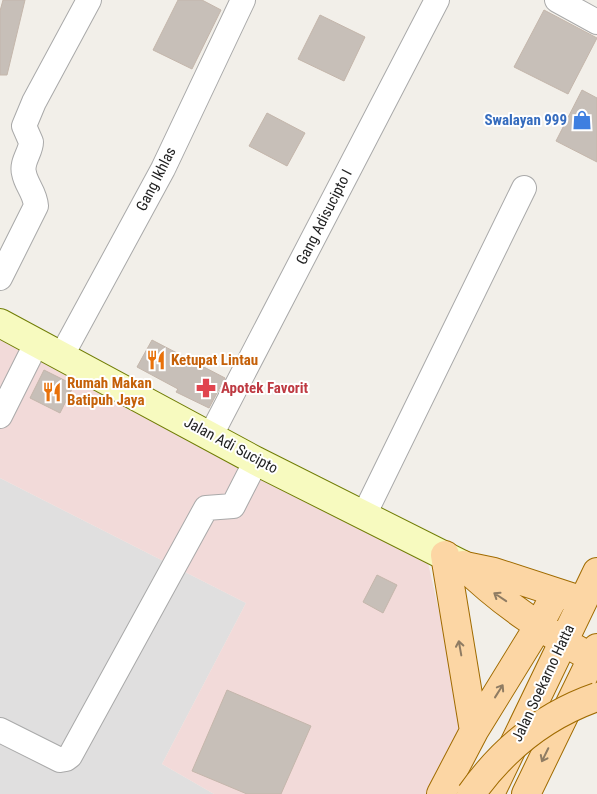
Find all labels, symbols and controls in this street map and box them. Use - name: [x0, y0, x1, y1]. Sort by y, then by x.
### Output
- shop icon: Swalayan 999: [571, 109, 593, 131]
- place label: Swalayan 999: [484, 111, 567, 129]
- street label: Gang Ikhlas: [132, 144, 180, 214]
- street label: Gang Adisucipto I: [292, 166, 356, 268]
- restaurant icon: Ketupat Lintau: [145, 349, 167, 371]
- place label: Ketupat Lintau: [171, 351, 258, 369]
- place label: Rumah Makan Batipuh Jaya: [67, 374, 152, 409]
- pharmacy icon: Apotek Favorit: [195, 377, 217, 399]
- place label: Apotek Favorit: [221, 379, 309, 397]
- restaurant icon: Rumah Makan Batipuh Jaya: [41, 381, 63, 403]
- street label: Jalan Adi Sucipto: [181, 413, 281, 477]
- one-way arrow: [493, 592, 507, 602]
- street label: Jalan Soekarno Hatta: [508, 621, 578, 745]
- one-way arrow: [455, 640, 465, 656]
- one-way arrow: [494, 684, 504, 698]
- one-way arrow: [539, 747, 549, 762]

